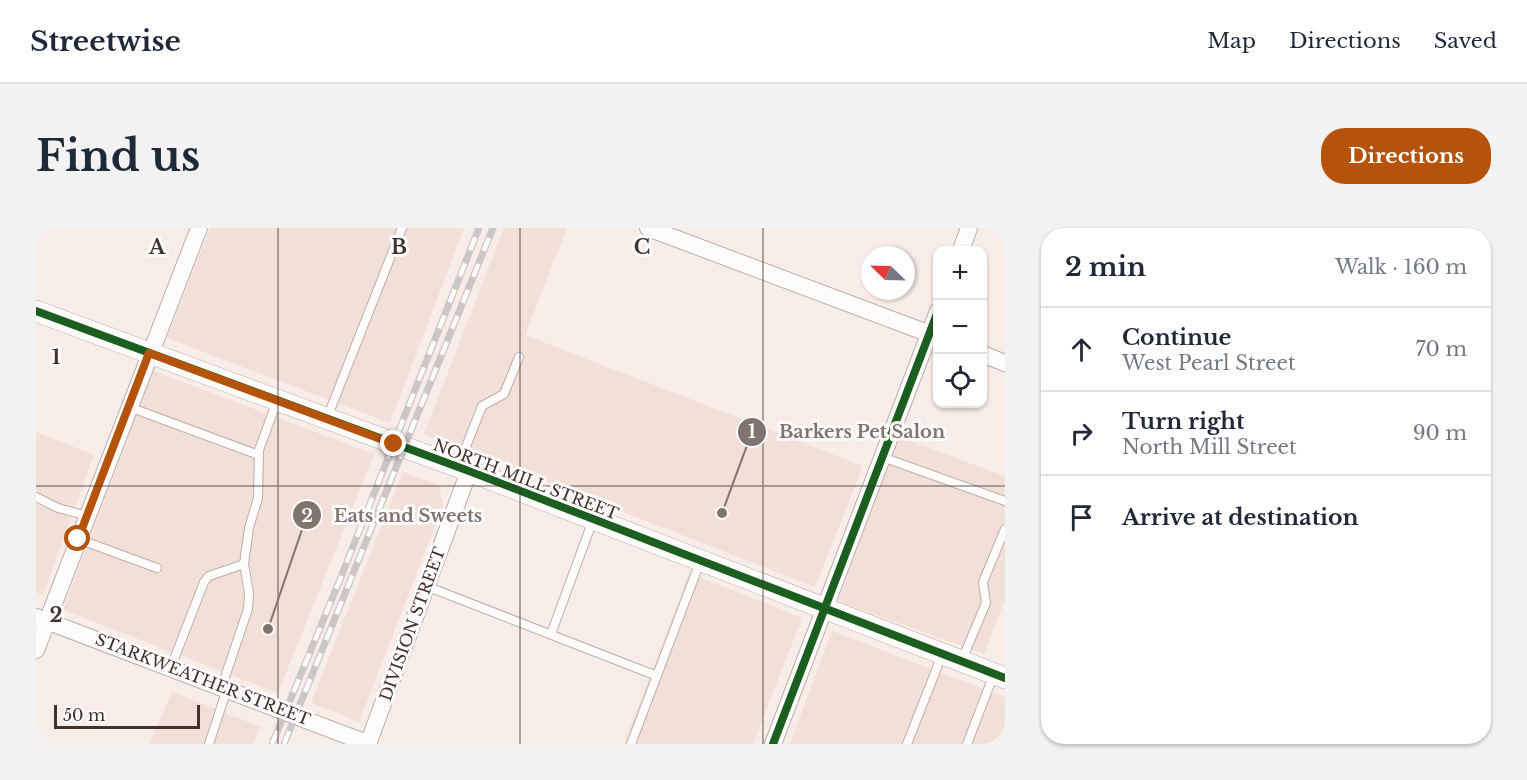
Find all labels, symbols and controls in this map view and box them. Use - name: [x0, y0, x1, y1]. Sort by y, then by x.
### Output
- text: Streetwise: [30, 24, 181, 59]
- text: Map: [1207, 28, 1256, 54]
- text: Directions: [1289, 28, 1401, 54]
- text: Saved: [1434, 28, 1497, 54]
- button: Directions: [1321, 128, 1491, 184]
- text: Find us: [36, 130, 200, 182]
- text: A: [148, 235, 166, 259]
- text: B: [391, 235, 407, 259]
- text: C: [634, 235, 650, 259]
- north arrow: [861, 246, 915, 300]
- map controls: [933, 246, 987, 408]
- button: +: [933, 246, 987, 300]
- text: 2 min: [1065, 251, 1146, 283]
- text: Walk · 160 m: [1335, 255, 1467, 279]
- button: −: [933, 300, 987, 354]
- text: Continue: [1122, 324, 1231, 351]
- icon: ahead: [1065, 333, 1098, 366]
- text: 70 m: [1415, 337, 1467, 361]
- text: 1: [52, 345, 61, 369]
- text: West Pearl Street: [1122, 351, 1295, 375]
- button: locate: [933, 354, 987, 408]
- text: Turn right: [1122, 408, 1244, 435]
- callout: Barkers Pet Salon: [737, 414, 957, 450]
- icon: right: [1065, 417, 1098, 450]
- text: 1: [748, 421, 756, 443]
- text: Barkers Pet Salon: [779, 421, 945, 443]
- text: 90 m: [1413, 421, 1467, 445]
- route end: [380, 430, 406, 456]
- street label: NORTH MILL STREET: [431, 434, 622, 524]
- text: North Mill Street: [1122, 435, 1297, 459]
- callout: Eats and Sweets: [292, 497, 495, 533]
- icon: arrive: [1065, 501, 1098, 534]
- text: Arrive at destination: [1122, 504, 1359, 531]
- text: 2: [301, 505, 313, 527]
- text: Eats and Sweets: [334, 505, 482, 527]
- route start: [64, 525, 90, 551]
- street label: DIVISION STREET: [375, 544, 449, 704]
- text: 2: [49, 603, 63, 627]
- street label: STARKWEATHER STREET: [93, 629, 313, 729]
- scale bar: [54, 702, 200, 730]
- text: 50 m: [63, 705, 105, 725]

